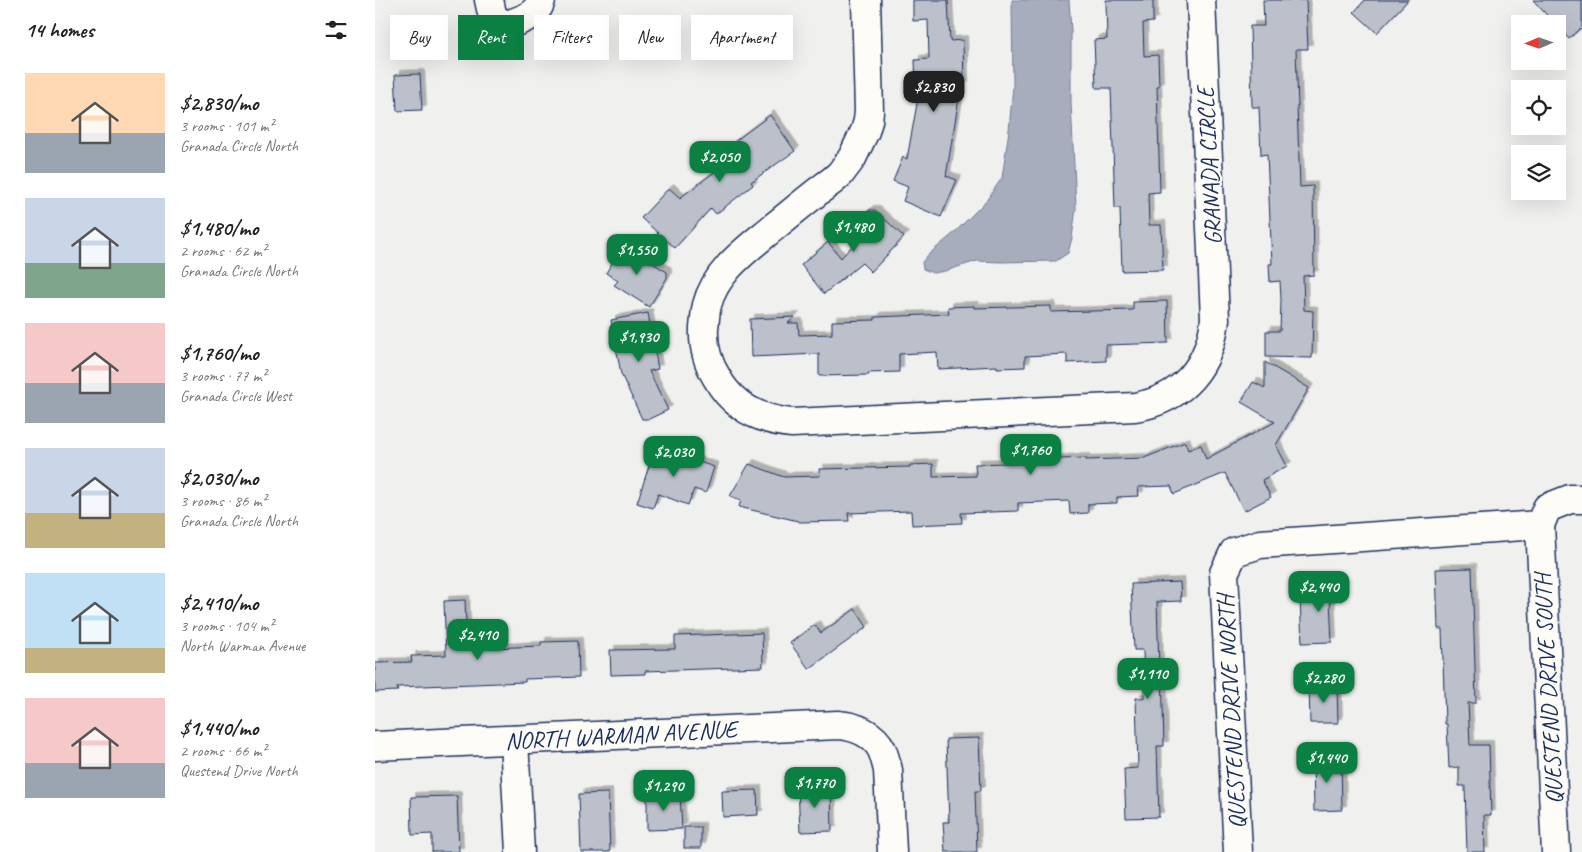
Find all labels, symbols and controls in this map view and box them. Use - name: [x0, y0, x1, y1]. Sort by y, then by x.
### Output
- chip: Buy: [390, 15, 448, 60]
- chip: Rent: [458, 15, 524, 60]
- chip: Filters: [534, 15, 609, 60]
- chip: New: [619, 15, 681, 60]
- chip: Apartment: [691, 15, 793, 60]
- north arrow: [1511, 15, 1566, 70]
- map controls: [1511, 15, 1566, 200]
- icon: filters: [322, 16, 350, 44]
- text: 14 homes: [25, 17, 94, 43]
- pin: $2,830: [893, 70, 975, 113]
- text: $2,830: [914, 77, 954, 97]
- button: locate: [1511, 80, 1566, 135]
- street label: GRANADA CIRCLE: [1190, 83, 1228, 246]
- text: $2,830/mo: [180, 90, 258, 116]
- icon: home: [65, 93, 125, 153]
- text: 3 rooms · 101 m²: [180, 116, 274, 136]
- text: Granada Circle North: [180, 136, 298, 156]
- pin: $2,050: [679, 140, 761, 183]
- button: layers: [1511, 145, 1566, 200]
- text: $2,050: [701, 147, 739, 167]
- pin: $1,480: [813, 210, 895, 253]
- text: $1,480/mo: [180, 215, 258, 241]
- text: $1,480: [834, 217, 874, 237]
- icon: home: [65, 218, 125, 278]
- pin: $1,550: [596, 234, 678, 276]
- text: $1,550: [618, 240, 656, 260]
- text: 2 rooms · 62 m²: [180, 241, 266, 261]
- text: Granada Circle North: [180, 261, 298, 281]
- pin: $1,930: [598, 320, 680, 363]
- text: $1,930: [620, 327, 658, 347]
- text: $1,760/mo: [180, 340, 259, 366]
- icon: home: [65, 343, 125, 403]
- text: 3 rooms · 77 m²: [180, 366, 266, 386]
- text: Granada Circle West: [180, 386, 292, 406]
- pin: $1,760: [990, 434, 1072, 476]
- pin: $2,030: [633, 436, 715, 478]
- text: $1,760: [1011, 440, 1051, 460]
- text: $2,030: [654, 442, 694, 462]
- text: $2,030/mo: [180, 465, 258, 491]
- icon: home: [65, 468, 125, 528]
- text: 3 rooms · 86 m²: [180, 491, 266, 511]
- text: Granada Circle North: [180, 511, 298, 531]
- pin: $2,440: [1278, 570, 1360, 613]
- street label: QUESTEND DRIVE SOUTH: [1527, 570, 1569, 805]
- text: $2,440: [1299, 577, 1339, 597]
- text: $2,410/mo: [180, 590, 258, 616]
- street label: QUESTEND DRIVE NORTH: [1210, 590, 1252, 830]
- icon: home: [65, 593, 125, 653]
- text: 3 rooms · 104 m²: [180, 616, 274, 636]
- pin: $2,410: [437, 618, 519, 661]
- text: $2,410: [458, 625, 498, 645]
- text: North Warman Avenue: [180, 636, 305, 656]
- pin: $1,110: [1107, 658, 1189, 700]
- pin: $2,280: [1283, 662, 1365, 704]
- text: $1,110: [1128, 664, 1168, 684]
- text: $2,280: [1304, 668, 1344, 688]
- street label: NORTH WARMAN AVENUE: [504, 714, 741, 756]
- text: $1,440/mo: [180, 715, 258, 741]
- icon: home: [65, 718, 125, 778]
- text: 2 rooms · 66 m²: [180, 741, 266, 761]
- pin: $1,440: [1286, 742, 1368, 784]
- text: $1,440: [1307, 748, 1347, 768]
- text: Questend Drive North: [180, 761, 298, 781]
- pin: $1,770: [774, 766, 856, 809]
- pin: $1,290: [623, 770, 705, 812]
- text: $1,770: [795, 773, 835, 793]
- text: $1,290: [645, 776, 683, 796]

